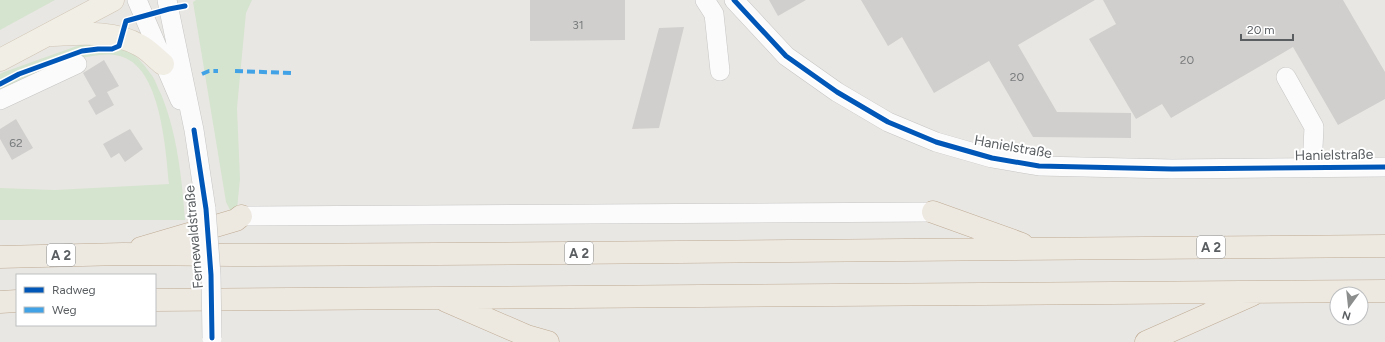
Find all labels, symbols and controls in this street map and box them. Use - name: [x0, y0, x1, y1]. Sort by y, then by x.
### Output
- scale bar: [1241, 16, 1293, 42]
- house number: 31: [572, 18, 584, 32]
- text: 20 m: [1247, 23, 1275, 37]
- house number: 20: [1180, 53, 1195, 67]
- house number: 20: [1010, 70, 1025, 84]
- street label: Hanielstraße: [973, 132, 1054, 162]
- house number: 62: [9, 136, 23, 150]
- street label: Hanielstraße: [1295, 146, 1374, 164]
- street label: Fernewaldstraße: [181, 184, 207, 289]
- road number: A 2: [1197, 236, 1225, 258]
- road number: A 2: [565, 242, 593, 264]
- road number: A 2: [47, 244, 75, 266]
- legend: [16, 274, 156, 326]
- text: Radweg: [52, 283, 96, 297]
- north arrow: [1329, 286, 1369, 326]
- text: Weg: [52, 303, 77, 317]
- text: N: [1341, 308, 1352, 323]

